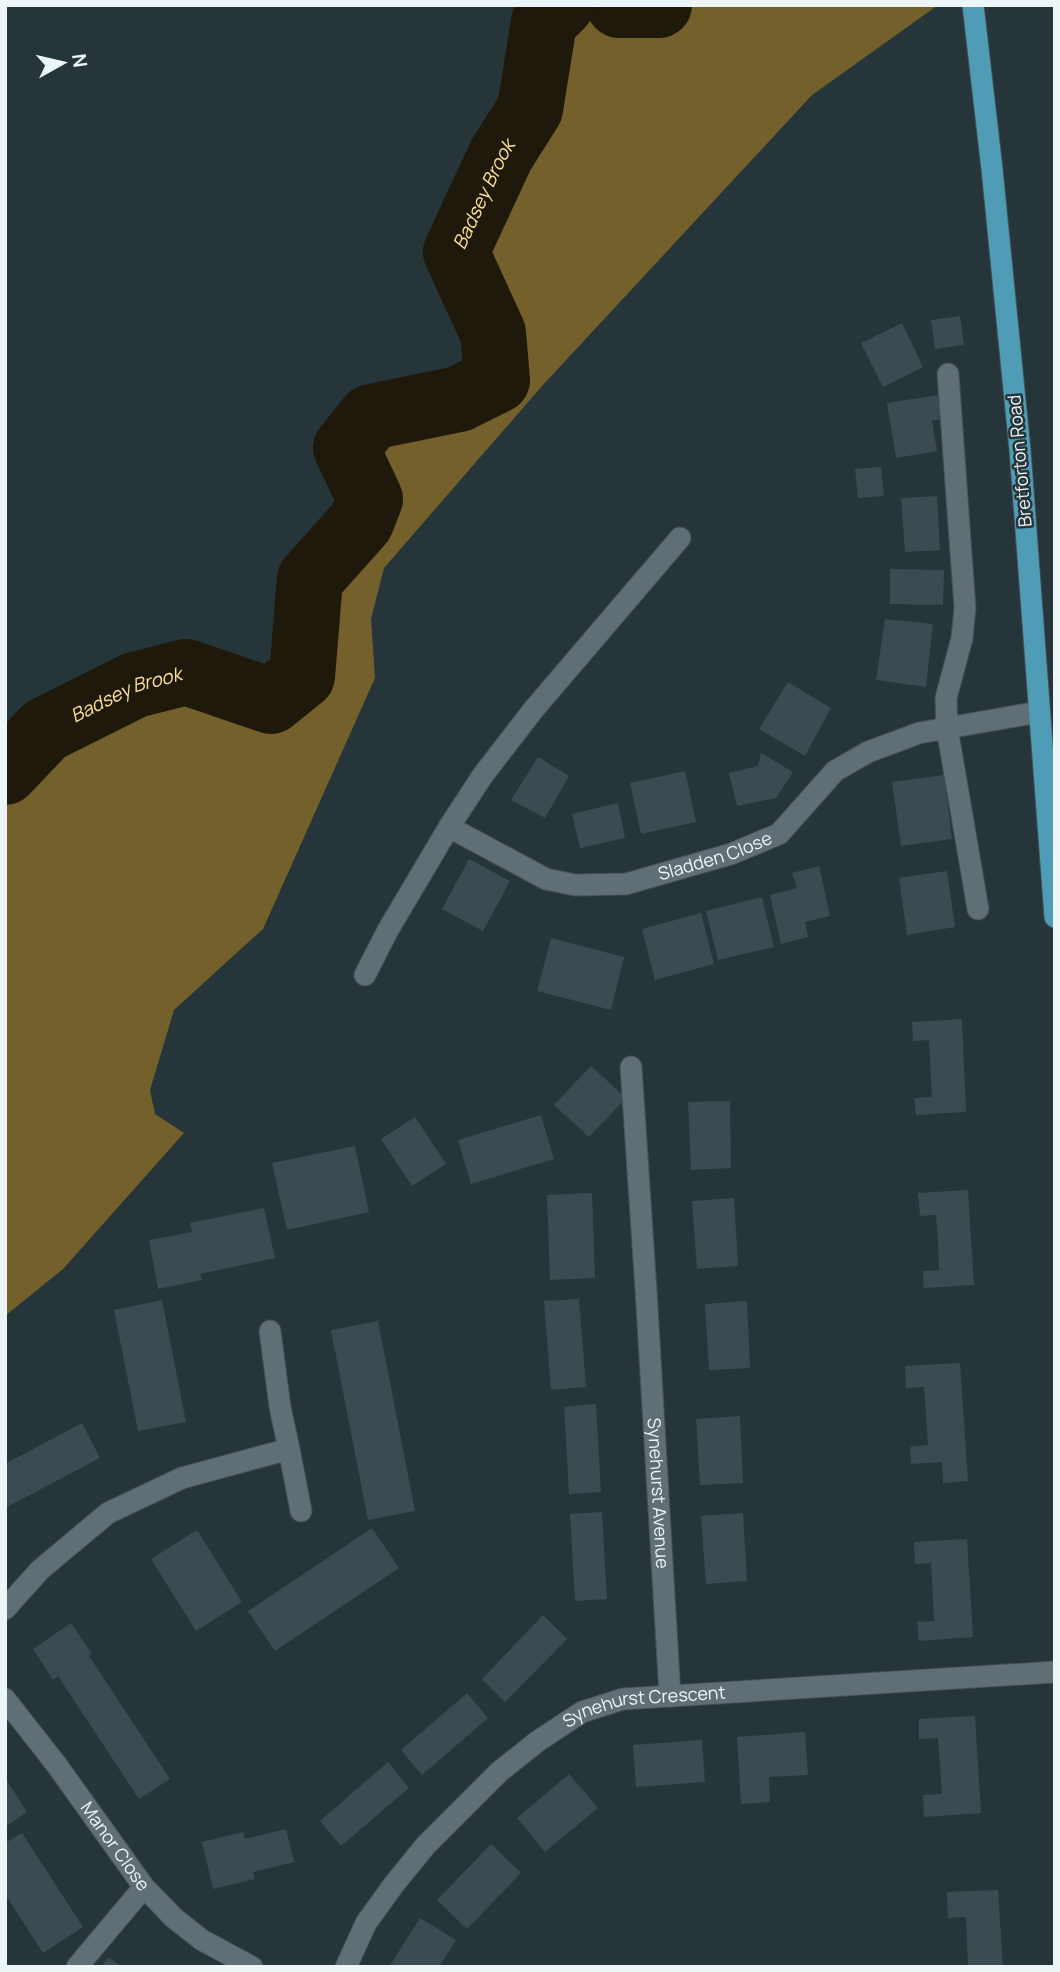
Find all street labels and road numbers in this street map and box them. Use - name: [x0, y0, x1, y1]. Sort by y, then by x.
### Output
- street label: Bretforton Road: [1001, 394, 1037, 528]
- street label: Sladden Close: [655, 825, 775, 885]
- street label: Synehurst Avenue: [643, 1417, 675, 1569]
- street label: Synehurst Crescent: [557, 1680, 726, 1733]
- street label: Manor Close: [76, 1797, 156, 1895]

